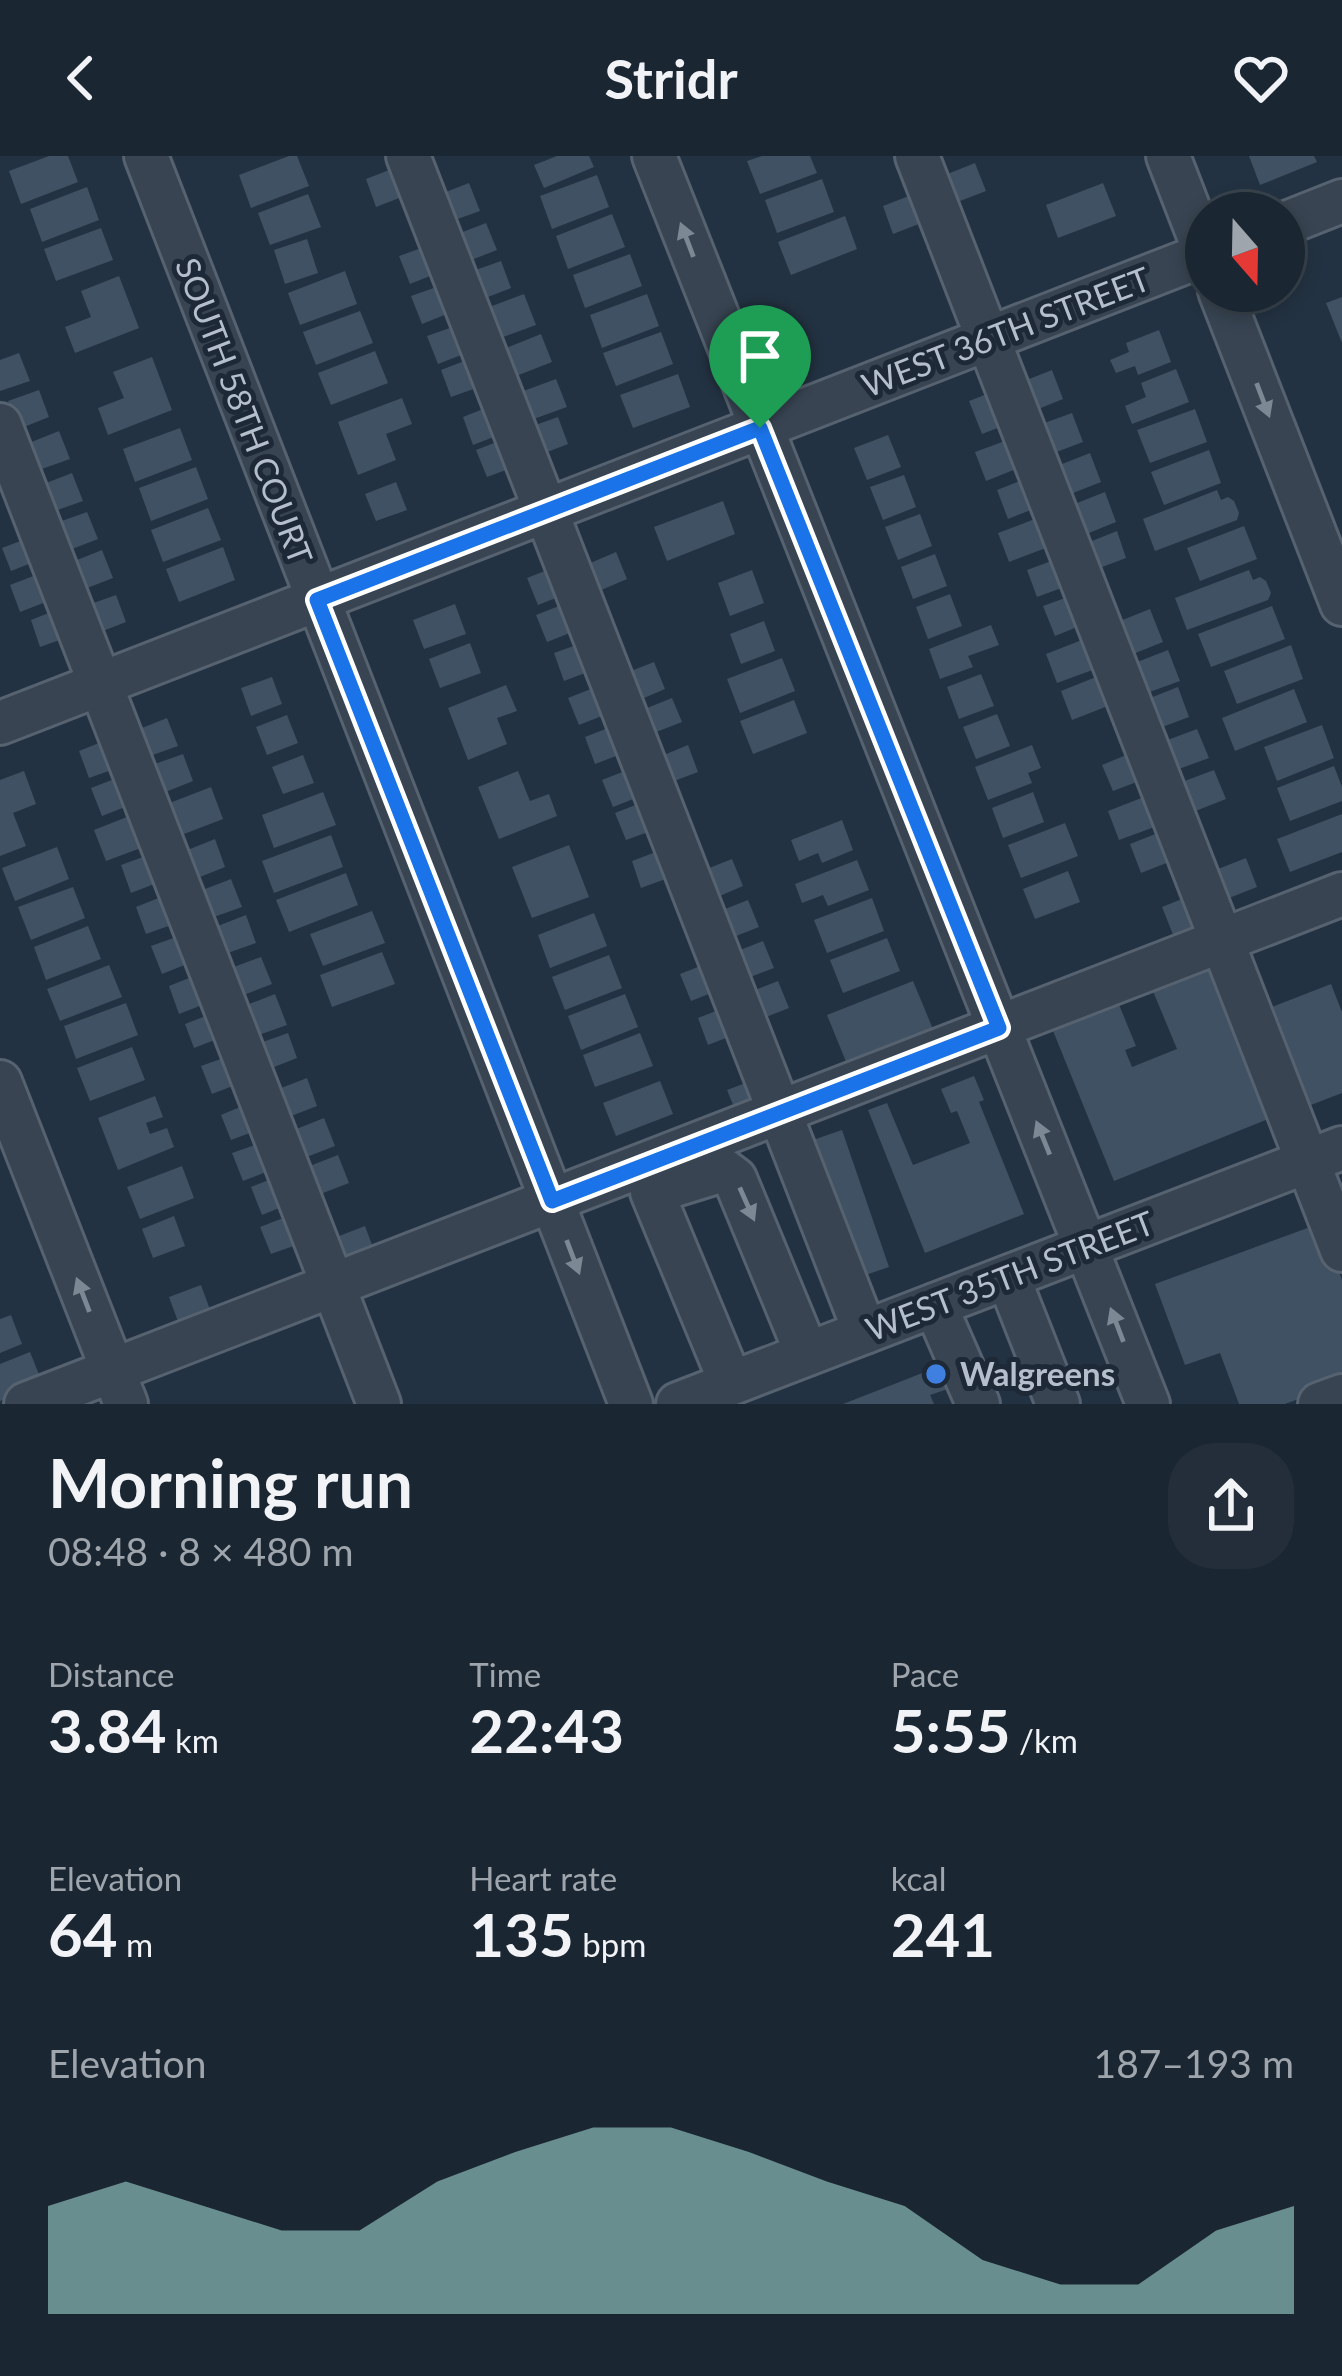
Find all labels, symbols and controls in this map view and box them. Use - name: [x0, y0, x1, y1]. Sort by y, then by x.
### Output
- icon: back: [48, 45, 114, 111]
- icon: heart: [1228, 45, 1294, 111]
- text: Stridr: [604, 46, 738, 111]
- north arrow: [1185, 192, 1305, 312]
- map controls: [1185, 192, 1305, 312]
- one-way arrow: [676, 222, 695, 258]
- street label: SOUTH 58TH COURT: [168, 252, 322, 570]
- street label: WEST 36TH STREET: [856, 258, 1156, 404]
- pin: [709, 305, 811, 428]
- icon: arrive: [727, 323, 793, 389]
- one-way arrow: [1254, 382, 1273, 418]
- one-way arrow: [1033, 1119, 1052, 1155]
- one-way arrow: [738, 1186, 758, 1221]
- street label: WEST 35TH STREET: [860, 1202, 1160, 1348]
- one-way arrow: [565, 1239, 584, 1275]
- one-way arrow: [73, 1277, 92, 1313]
- one-way arrow: [1107, 1307, 1126, 1343]
- place label: Walgreens: [960, 1353, 1115, 1393]
- marker: Walgreens: [923, 1361, 949, 1387]
- text: Morning run: [48, 1443, 413, 1522]
- button: share: [1168, 1443, 1294, 1569]
- text: 08:48 · 8 × 480 m: [48, 1528, 353, 1574]
- text: Distance: [48, 1654, 175, 1694]
- text: Time: [469, 1654, 541, 1694]
- text: Pace: [891, 1654, 959, 1694]
- text: 3.84: [48, 1694, 167, 1766]
- text: 22:43: [469, 1694, 624, 1766]
- text: 5:55: [891, 1694, 1011, 1766]
- text: km: [167, 1720, 219, 1760]
- text: /km: [1011, 1720, 1078, 1760]
- text: Elevation: [48, 1858, 182, 1898]
- text: Heart rate: [469, 1858, 617, 1898]
- text: kcal: [891, 1858, 946, 1898]
- text: 64: [48, 1898, 118, 1970]
- text: 135: [469, 1898, 574, 1970]
- text: 241: [891, 1898, 995, 1970]
- text: m: [118, 1924, 153, 1964]
- text: bpm: [574, 1924, 646, 1964]
- text: Elevation: [48, 2040, 206, 2086]
- text: 187–193 m: [1094, 2040, 1294, 2086]

